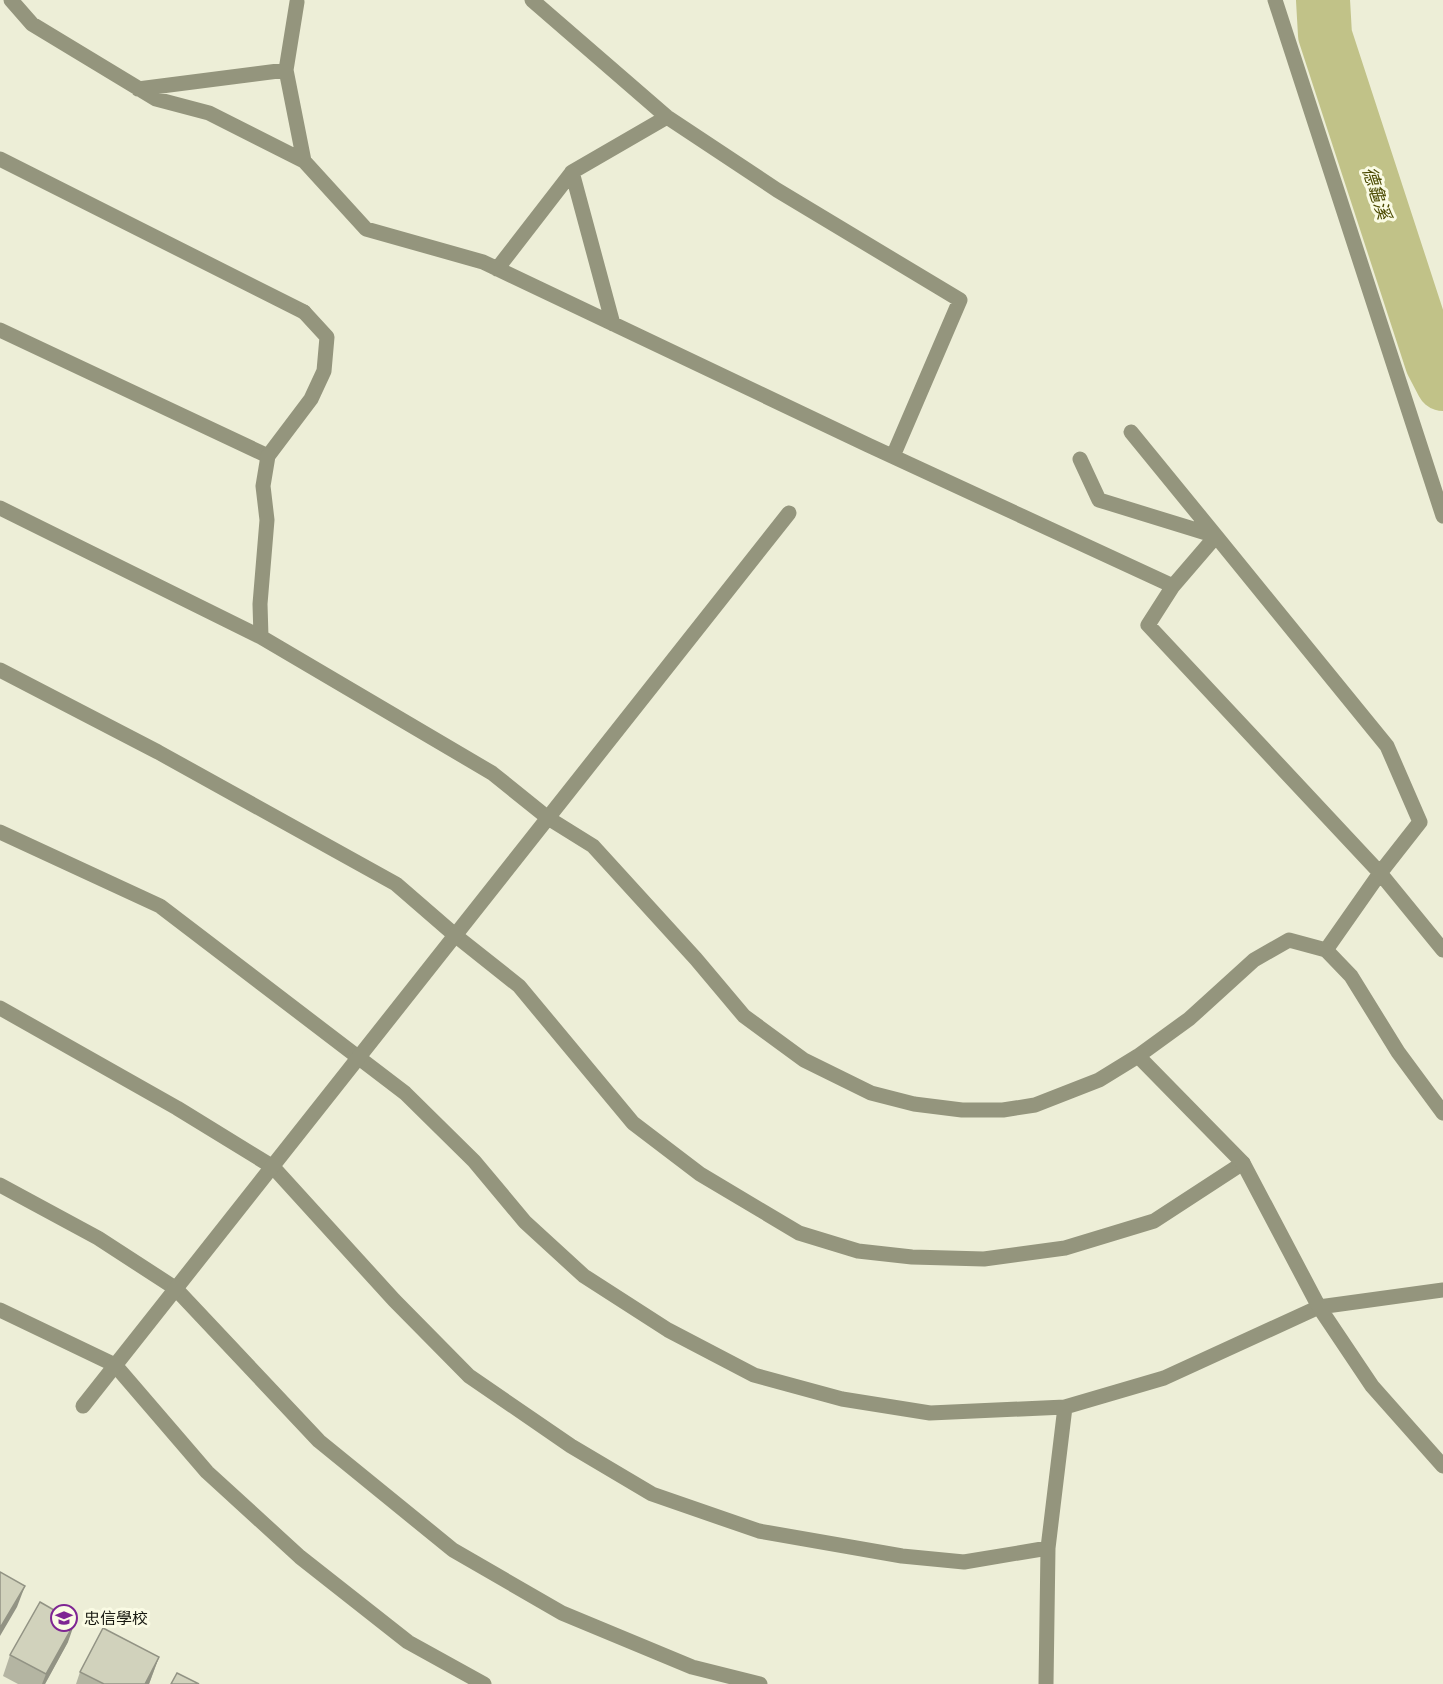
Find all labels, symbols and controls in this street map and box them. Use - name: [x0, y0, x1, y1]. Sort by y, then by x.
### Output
- water label: 德龜溪: [1358, 164, 1397, 225]
- school or university icon: 忠信學校: [49, 1603, 79, 1633]
- place label: 忠信學校: [84, 1608, 148, 1628]

